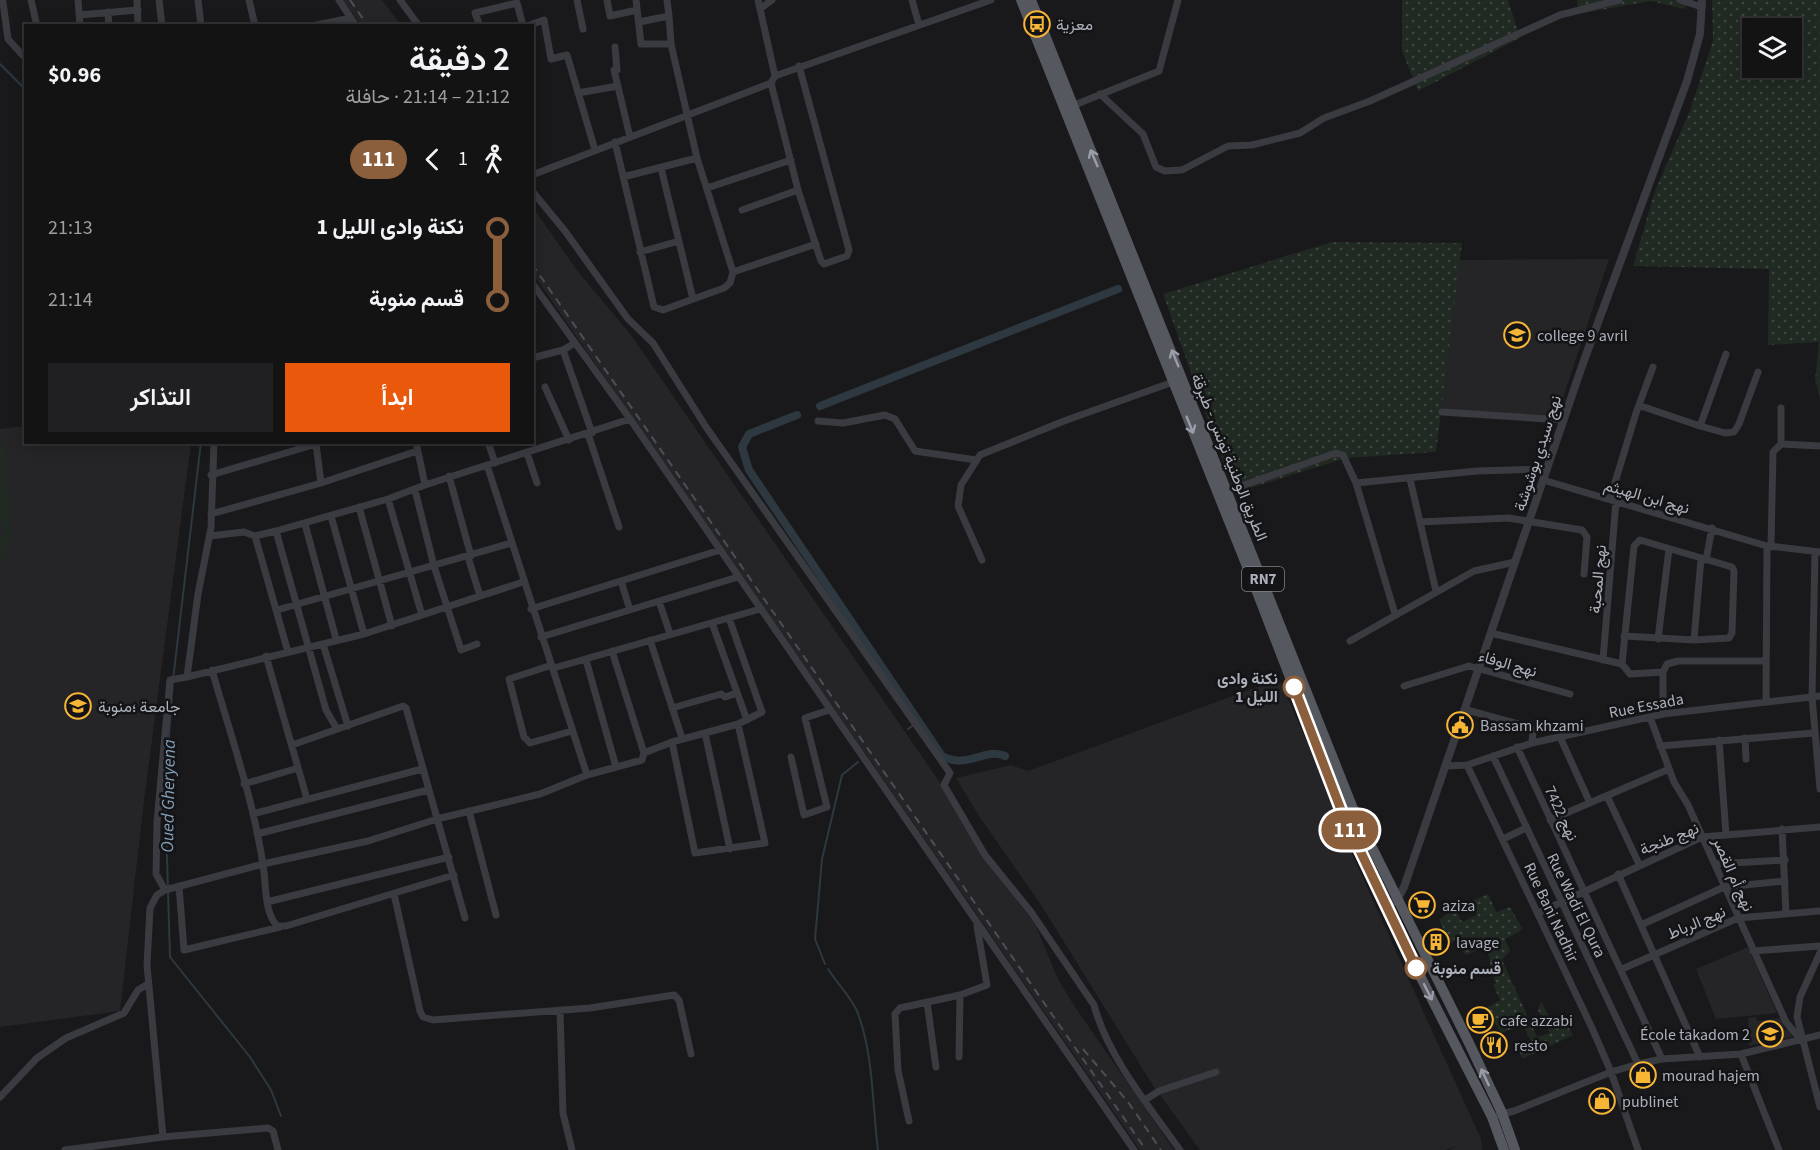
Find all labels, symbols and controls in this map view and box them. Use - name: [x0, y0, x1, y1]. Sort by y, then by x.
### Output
- bus stop icon: معزية: [1022, 9, 1052, 39]
- place label: معزية: [1056, 14, 1093, 36]
- map controls: [1742, 18, 1802, 78]
- button: layers: [1742, 18, 1802, 78]
- text: 2 دقيقة: [409, 36, 510, 83]
- text: $0.96: [48, 59, 101, 91]
- text: 21:12 – 21:14 · حافلة: [345, 83, 510, 111]
- icon: back: [416, 143, 449, 176]
- icon: walk: [477, 143, 510, 176]
- text: 111: [362, 144, 395, 174]
- text: 1: [458, 145, 468, 173]
- one-way arrow: [1088, 149, 1100, 167]
- text: نكنة وادى الليل 1: [317, 211, 464, 243]
- text: 21:13: [48, 214, 93, 242]
- text: قسم منوبة: [369, 283, 464, 315]
- text: 21:14: [48, 286, 93, 314]
- school or university icon: college 9 avril: [1502, 320, 1532, 350]
- place label: college 9 avril: [1537, 325, 1628, 347]
- one-way arrow: [1169, 350, 1180, 368]
- button: التذاكر: [48, 363, 273, 432]
- button: ابدأ: [285, 363, 510, 432]
- street label: الطريق الوطنية تونس - طبرقة: [1185, 370, 1273, 544]
- street label: نهج سيدي بوشوشة: [1509, 393, 1569, 515]
- one-way arrow: [1185, 415, 1196, 434]
- street label: نهج ابن الهيثم: [1601, 474, 1692, 520]
- street label: نهج المحبة: [1584, 544, 1612, 614]
- road number: RN7: [1242, 567, 1284, 591]
- street label: نهج الوفاء: [1476, 645, 1540, 683]
- place label: نكنة وادى الليل 1: [1217, 668, 1278, 708]
- marker: نكنة وادى الليل 1: [1283, 676, 1305, 698]
- street label: Rue Essada: [1607, 688, 1685, 724]
- school or university icon: جامعة ؛منوبة: [63, 691, 93, 721]
- place label: جامعة ؛منوبة: [98, 696, 181, 718]
- public building icon: Bassam khzami: [1445, 710, 1475, 740]
- place label: Bassam khzami: [1480, 715, 1584, 737]
- water label: Oued Gheryena: [155, 739, 182, 853]
- street label: نهج 7422: [1539, 782, 1583, 845]
- line badge: 111: [1316, 810, 1384, 850]
- text: 111: [1333, 815, 1367, 845]
- street label: نهج طنجة: [1637, 817, 1702, 861]
- street label: نهج أم القصر: [1706, 833, 1759, 915]
- street label: Rue Wadi El Qura: [1541, 850, 1611, 961]
- street label: Rue Bani Nadhir: [1518, 859, 1584, 966]
- supermarket icon: aziza: [1407, 890, 1437, 920]
- place label: aziza: [1442, 895, 1475, 917]
- street label: نهج الرباط: [1664, 901, 1729, 945]
- building icon: lavage: [1421, 927, 1451, 957]
- place label: lavage: [1456, 932, 1499, 954]
- marker: قسم منوبة: [1405, 957, 1427, 979]
- place label: قسم منوبة: [1432, 958, 1501, 980]
- one-way arrow: [1423, 982, 1434, 1000]
- cafe icon: cafe azzabi: [1465, 1005, 1495, 1035]
- place label: cafe azzabi: [1500, 1010, 1573, 1032]
- school or university icon: École takadom 2: [1755, 1019, 1785, 1049]
- place label: École takadom 2: [1640, 1024, 1750, 1046]
- restaurant icon: resto: [1479, 1030, 1509, 1060]
- place label: resto: [1514, 1035, 1548, 1057]
- shop icon: mourad hajem: [1628, 1060, 1658, 1090]
- place label: mourad hajem: [1662, 1065, 1760, 1087]
- one-way arrow: [1478, 1068, 1490, 1086]
- shop icon: publinet: [1587, 1086, 1617, 1116]
- place label: publinet: [1622, 1091, 1679, 1113]

